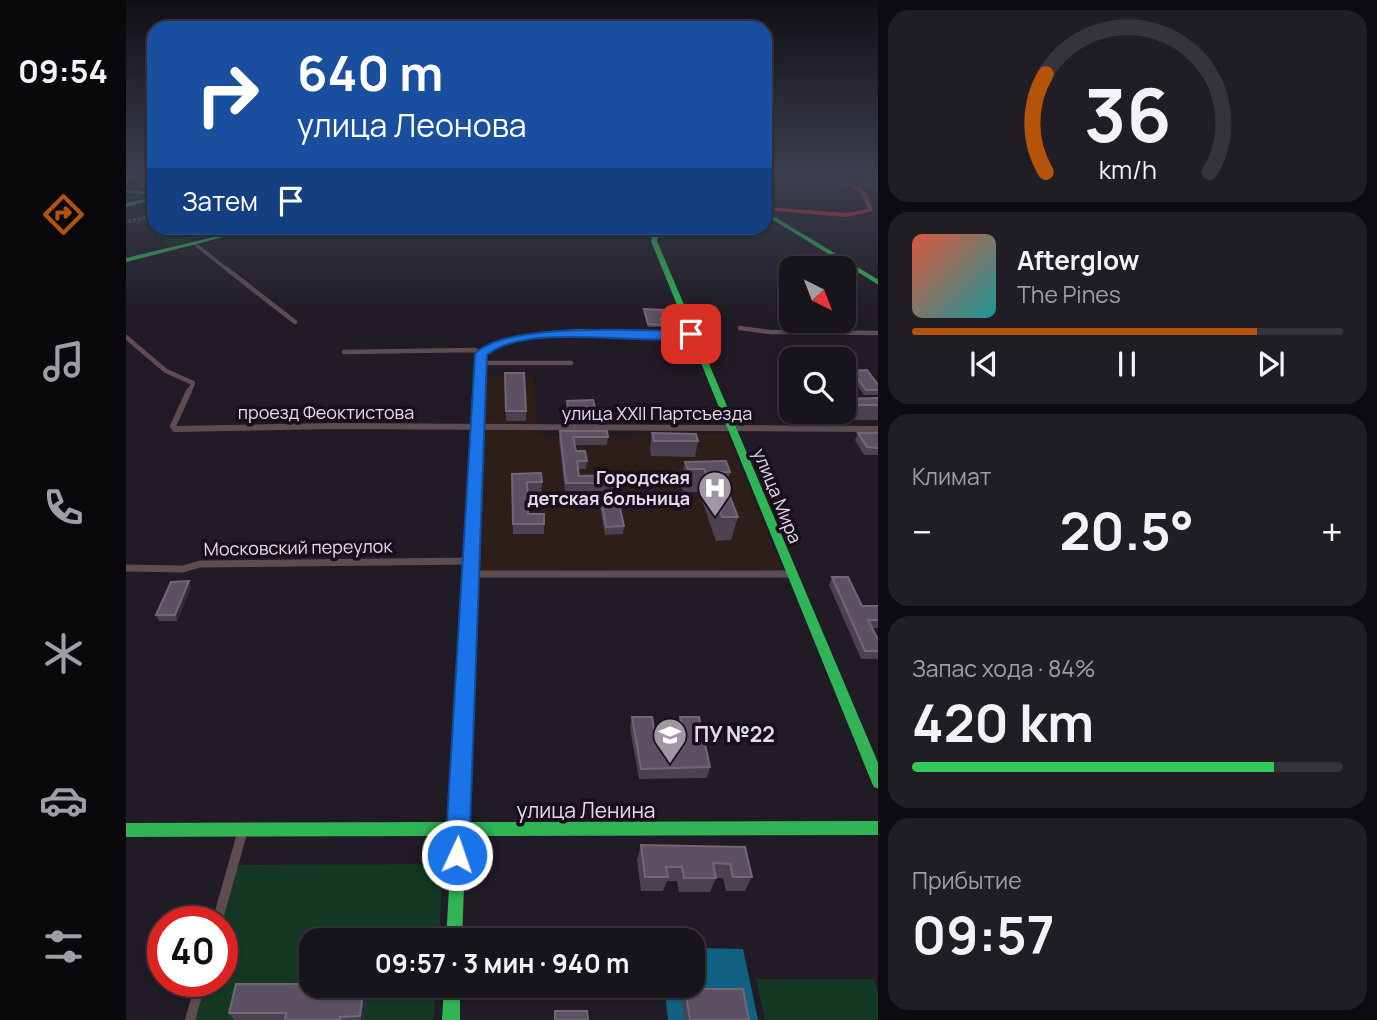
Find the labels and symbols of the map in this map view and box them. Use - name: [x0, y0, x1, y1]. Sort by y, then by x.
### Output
- north arrow: [779, 256, 856, 332]
- pin: [661, 304, 721, 364]
- street label: проезд Феоктистова: [238, 400, 414, 424]
- street label: улица XXII Партсъезда: [562, 401, 752, 425]
- street label: улица Мира: [748, 445, 808, 547]
- place label: Городская детская больница: [527, 465, 690, 510]
- hospital icon: Городская детская больница: [696, 469, 734, 518]
- street label: Московский переулок: [203, 533, 394, 561]
- school or university icon: ПУ №22: [651, 716, 689, 765]
- place label: ПУ №22: [694, 720, 775, 748]
- street label: улица Ленина: [517, 796, 655, 824]
- position arrow: [420, 818, 494, 892]
- speed limit sign: 40: [147, 906, 238, 997]

